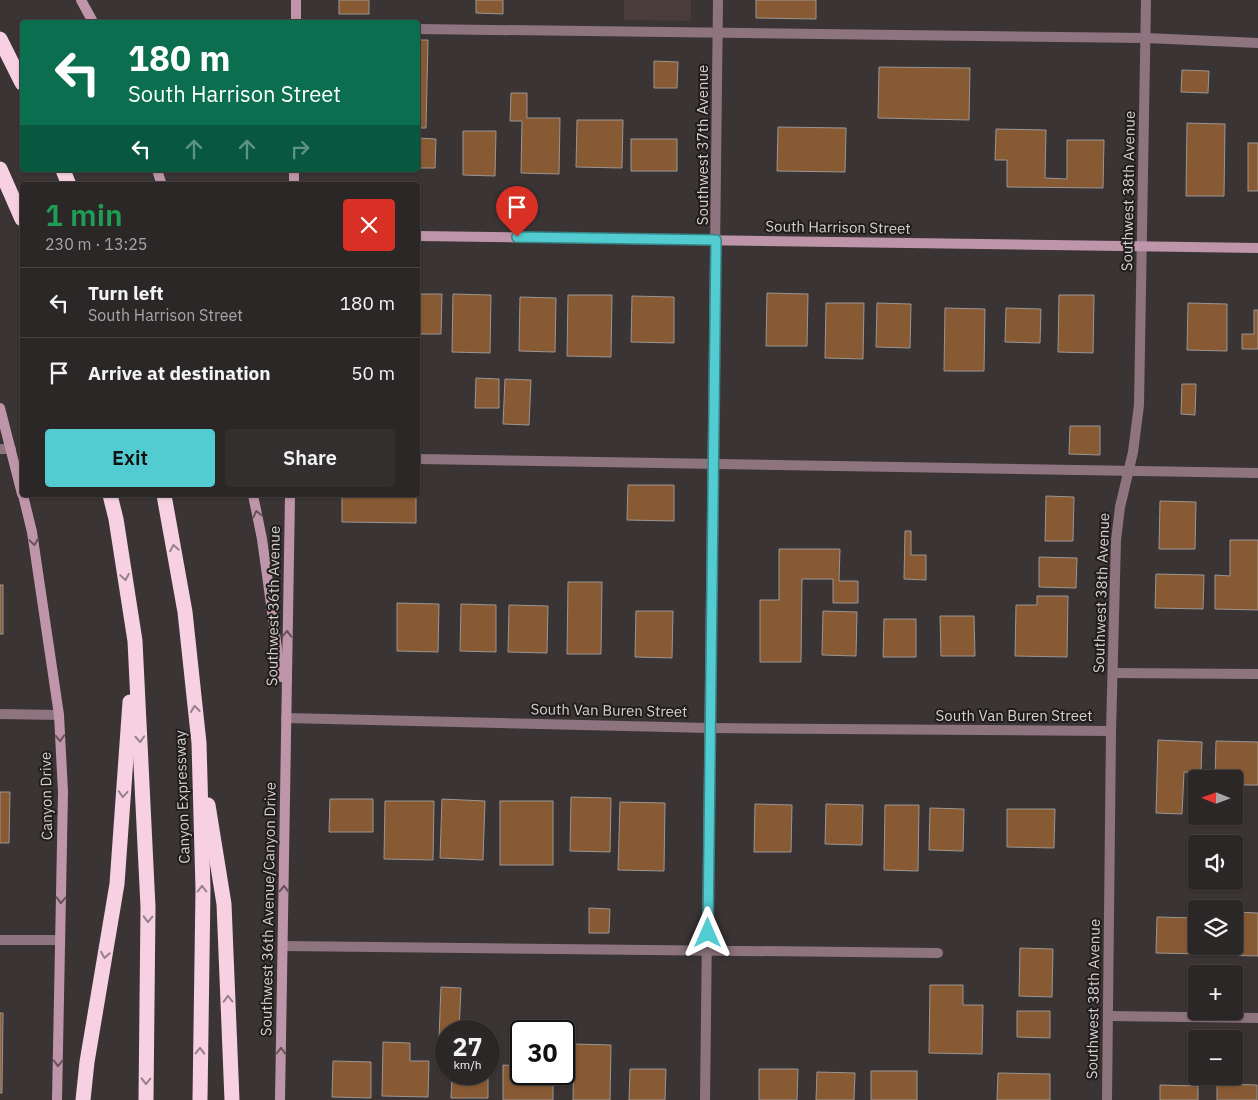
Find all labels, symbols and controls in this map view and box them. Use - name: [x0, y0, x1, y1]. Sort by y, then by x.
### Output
- text: 180 m: [128, 35, 231, 81]
- icon: left: [45, 40, 110, 105]
- street label: Southwest 37th Avenue: [693, 65, 712, 225]
- text: South Harrison Street: [128, 79, 341, 108]
- street label: Southwest 38th Avenue: [1117, 111, 1139, 271]
- icon: left: [127, 135, 155, 163]
- icon: ahead: [180, 135, 208, 163]
- icon: ahead: [233, 135, 261, 163]
- icon: right: [286, 135, 314, 163]
- pin: [496, 186, 538, 237]
- icon: arrive: [503, 193, 531, 221]
- text: 1 min: [45, 195, 123, 234]
- button: close: [343, 199, 395, 251]
- street label: South Harrison Street: [765, 216, 911, 238]
- text: 230 m · 13:25: [45, 234, 147, 254]
- text: Turn left: [88, 281, 164, 305]
- icon: left: [45, 289, 73, 317]
- text: 180 m: [340, 291, 395, 315]
- text: South Harrison Street: [88, 305, 243, 325]
- icon: arrive: [45, 359, 73, 387]
- text: Arrive at destination: [88, 361, 271, 385]
- text: 50 m: [351, 361, 395, 385]
- button: Exit: [45, 429, 215, 487]
- button: Share: [225, 429, 395, 487]
- one-way arrow: [252, 510, 263, 519]
- street label: Southwest 38th Avenue: [1089, 512, 1113, 674]
- street label: Southwest 36th Avenue: [262, 526, 284, 686]
- one-way arrow: [28, 539, 39, 547]
- one-way arrow: [169, 544, 179, 552]
- one-way arrow: [120, 573, 130, 582]
- one-way arrow: [282, 630, 293, 638]
- street label: South Van Buren Street: [530, 699, 688, 721]
- one-way arrow: [190, 705, 201, 713]
- street label: South Van Buren Street: [936, 706, 1092, 725]
- street label: Canyon Expressway: [170, 729, 194, 864]
- one-way arrow: [55, 734, 66, 742]
- one-way arrow: [134, 735, 145, 743]
- street label: Canyon Drive: [36, 752, 56, 840]
- north arrow: [1188, 770, 1242, 825]
- map controls: [1188, 770, 1243, 1085]
- street label: Southwest 36th Avenue/Canyon Drive: [256, 782, 280, 1036]
- one-way arrow: [117, 790, 128, 798]
- button: sound: [1188, 835, 1243, 890]
- one-way arrow: [197, 885, 207, 892]
- one-way arrow: [279, 885, 289, 892]
- one-way arrow: [56, 897, 66, 905]
- button: layers: [1188, 900, 1243, 955]
- position arrow: [681, 906, 733, 958]
- one-way arrow: [143, 915, 153, 923]
- street label: Southwest 38th Avenue: [1082, 919, 1104, 1079]
- one-way arrow: [100, 951, 110, 960]
- button: +: [1188, 965, 1243, 1020]
- one-way arrow: [222, 995, 233, 1003]
- speed limit sign: 30: [510, 1020, 575, 1085]
- text: 27: [452, 1030, 483, 1063]
- button: −: [1188, 1030, 1243, 1085]
- one-way arrow: [195, 1047, 205, 1055]
- one-way arrow: [276, 1047, 286, 1055]
- text: km/h: [453, 1057, 482, 1072]
- one-way arrow: [53, 1060, 63, 1067]
- one-way arrow: [141, 1078, 151, 1085]

